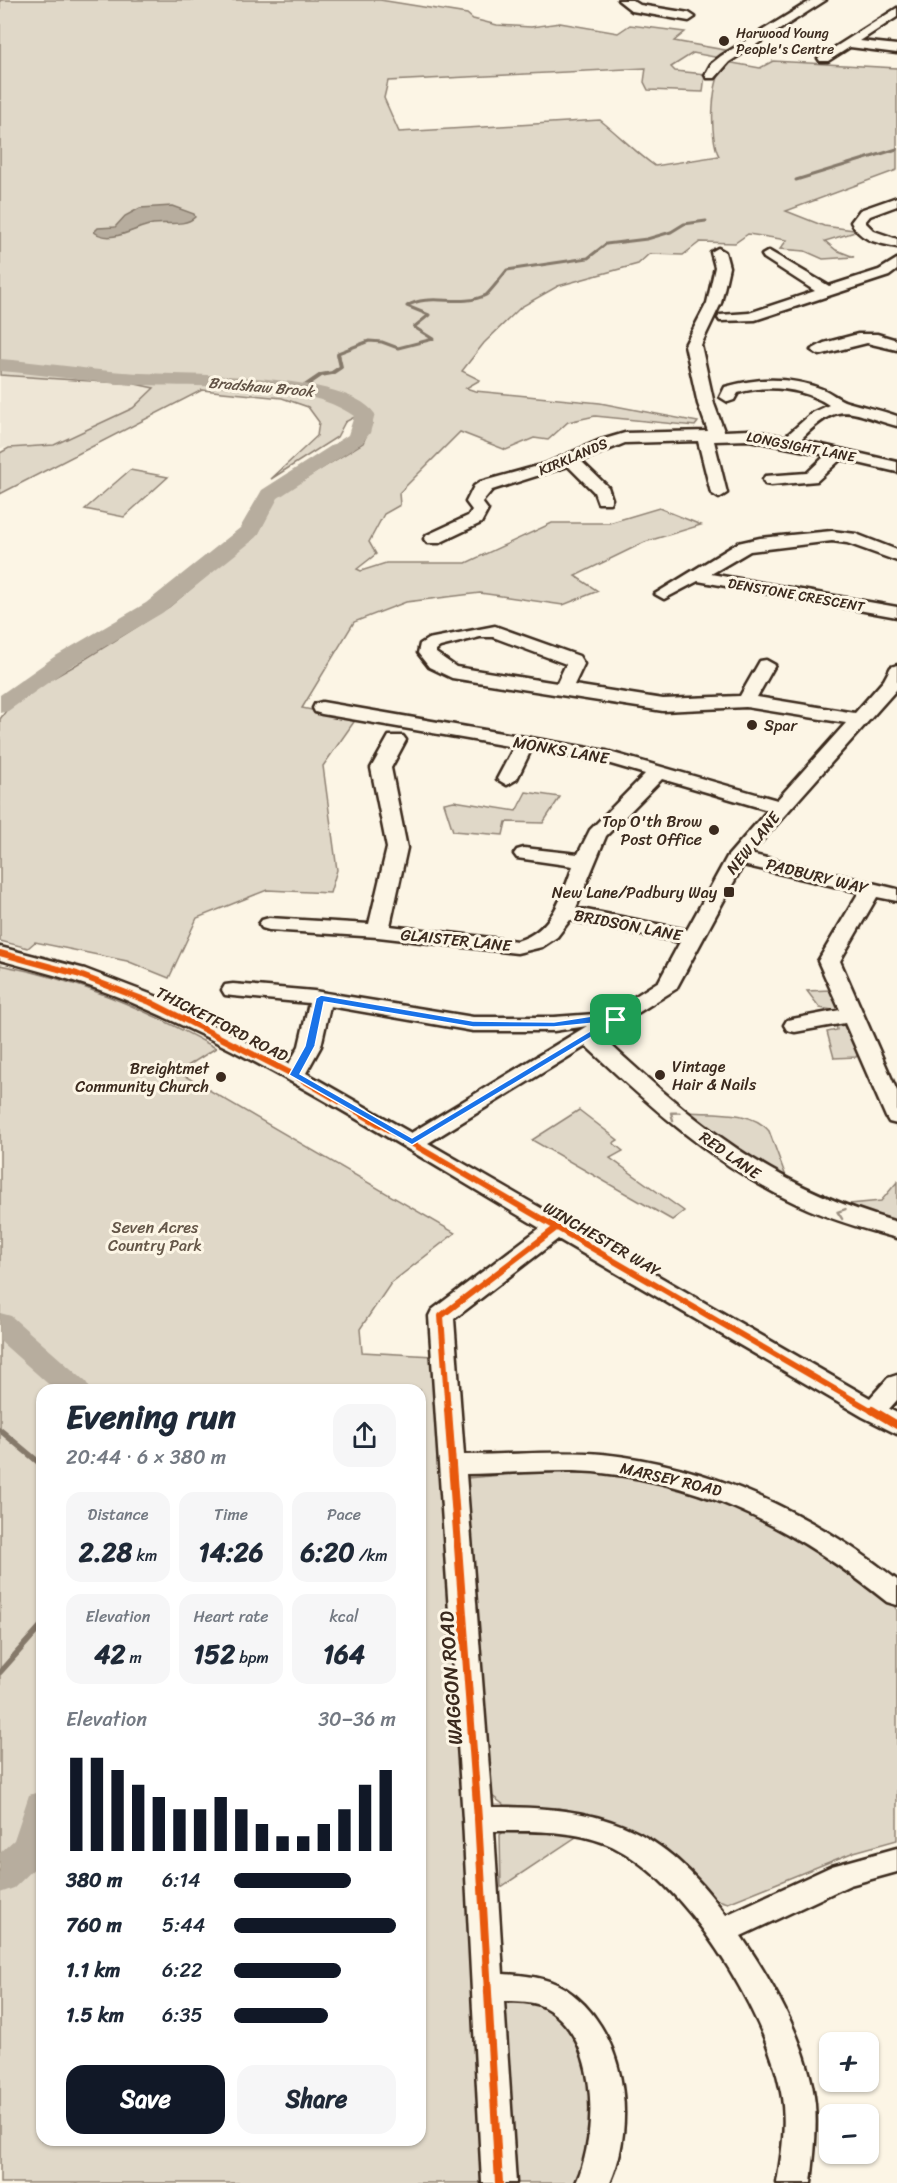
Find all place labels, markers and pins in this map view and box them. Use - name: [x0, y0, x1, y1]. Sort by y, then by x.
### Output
- place label: Harwood Young People's Centre: [736, 21, 834, 62]
- marker: Harwood Young People's Centre: [717, 34, 731, 48]
- place label: Spar: [764, 711, 799, 740]
- marker: Spar: [745, 718, 759, 732]
- place label: Top O'th Brow Post Office: [602, 807, 702, 854]
- marker: Top O'th Brow Post Office: [707, 823, 721, 837]
- place label: New Lane/Padbury Way: [552, 878, 718, 907]
- marker: New Lane/Padbury Way: [722, 885, 736, 899]
- pin: [590, 994, 641, 1045]
- place label: Vintage Hair & Nails: [672, 1052, 757, 1099]
- place label: Breightmet Community Church: [75, 1054, 210, 1101]
- marker: Vintage Hair & Nails: [653, 1068, 667, 1082]
- marker: Breightmet Community Church: [214, 1070, 228, 1084]

